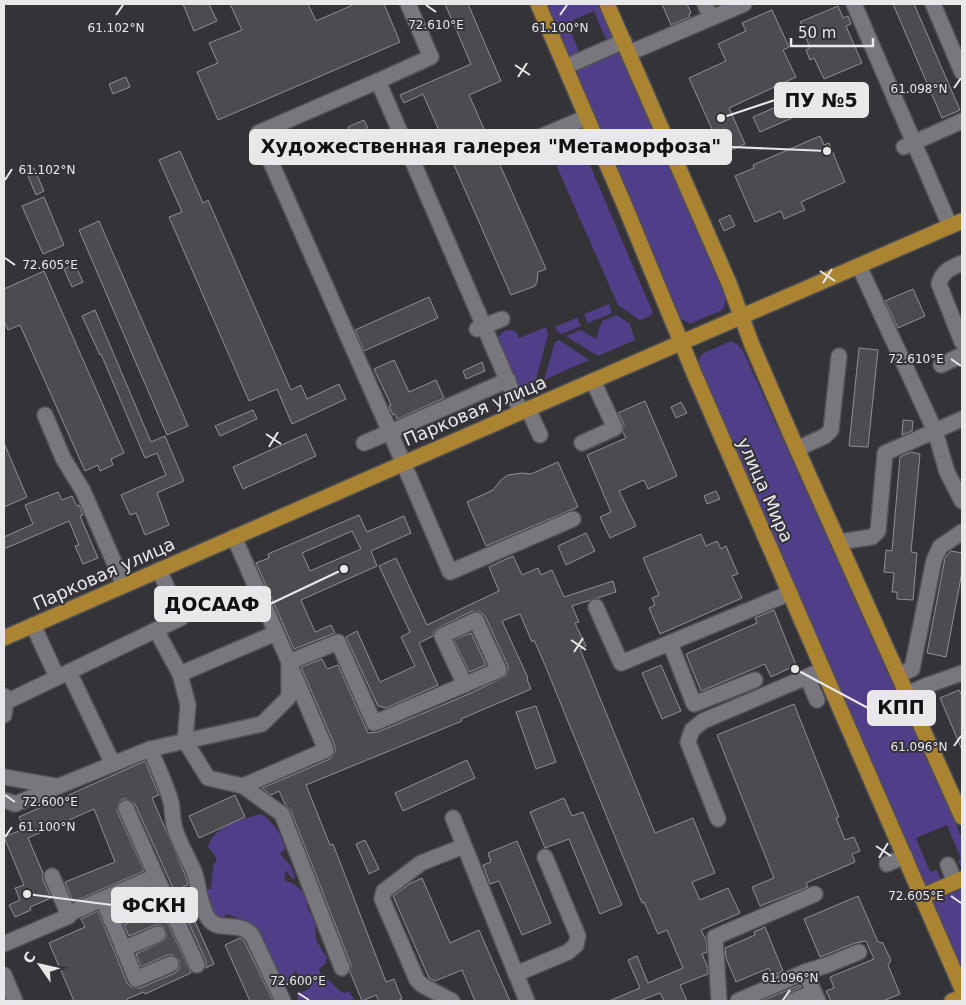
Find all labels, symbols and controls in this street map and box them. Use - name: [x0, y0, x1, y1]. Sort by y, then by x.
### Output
- scale bar: [791, 15, 874, 47]
- text: 72.610°E: [408, 18, 464, 32]
- text: 61.102°N: [88, 21, 144, 35]
- text: 61.100°N: [532, 21, 588, 35]
- text: 50 m: [798, 24, 836, 42]
- text: 61.098°N: [891, 82, 947, 96]
- callout: ПУ №5: [775, 83, 868, 117]
- text: ПУ №5: [784, 89, 858, 111]
- callout: Художественная галерея "Метаморфоза": [250, 130, 731, 164]
- text: Художественная галерея "Метаморфоза": [261, 135, 721, 157]
- text: 61.102°N: [19, 163, 75, 177]
- text: 72.605°E: [22, 258, 78, 272]
- text: 72.610°E: [888, 352, 944, 366]
- street label: Парковая улица: [400, 371, 549, 450]
- street label: улица Мира: [733, 434, 798, 545]
- street label: Парковая улица: [30, 533, 178, 614]
- callout: ДОСААФ: [155, 587, 270, 621]
- text: ДОСААФ: [164, 593, 260, 615]
- callout: КПП: [868, 691, 935, 725]
- text: КПП: [877, 696, 925, 718]
- text: 61.096°N: [891, 740, 947, 754]
- text: 72.600°E: [22, 795, 78, 809]
- text: 61.100°N: [19, 820, 75, 834]
- callout: ФСКН: [112, 888, 197, 922]
- text: 72.605°E: [888, 889, 944, 903]
- text: ФСКН: [122, 894, 186, 916]
- north arrow: [15, 940, 65, 990]
- text: С: [20, 949, 39, 966]
- text: 61.096°N: [762, 971, 818, 985]
- text: 72.600°E: [270, 974, 326, 988]

